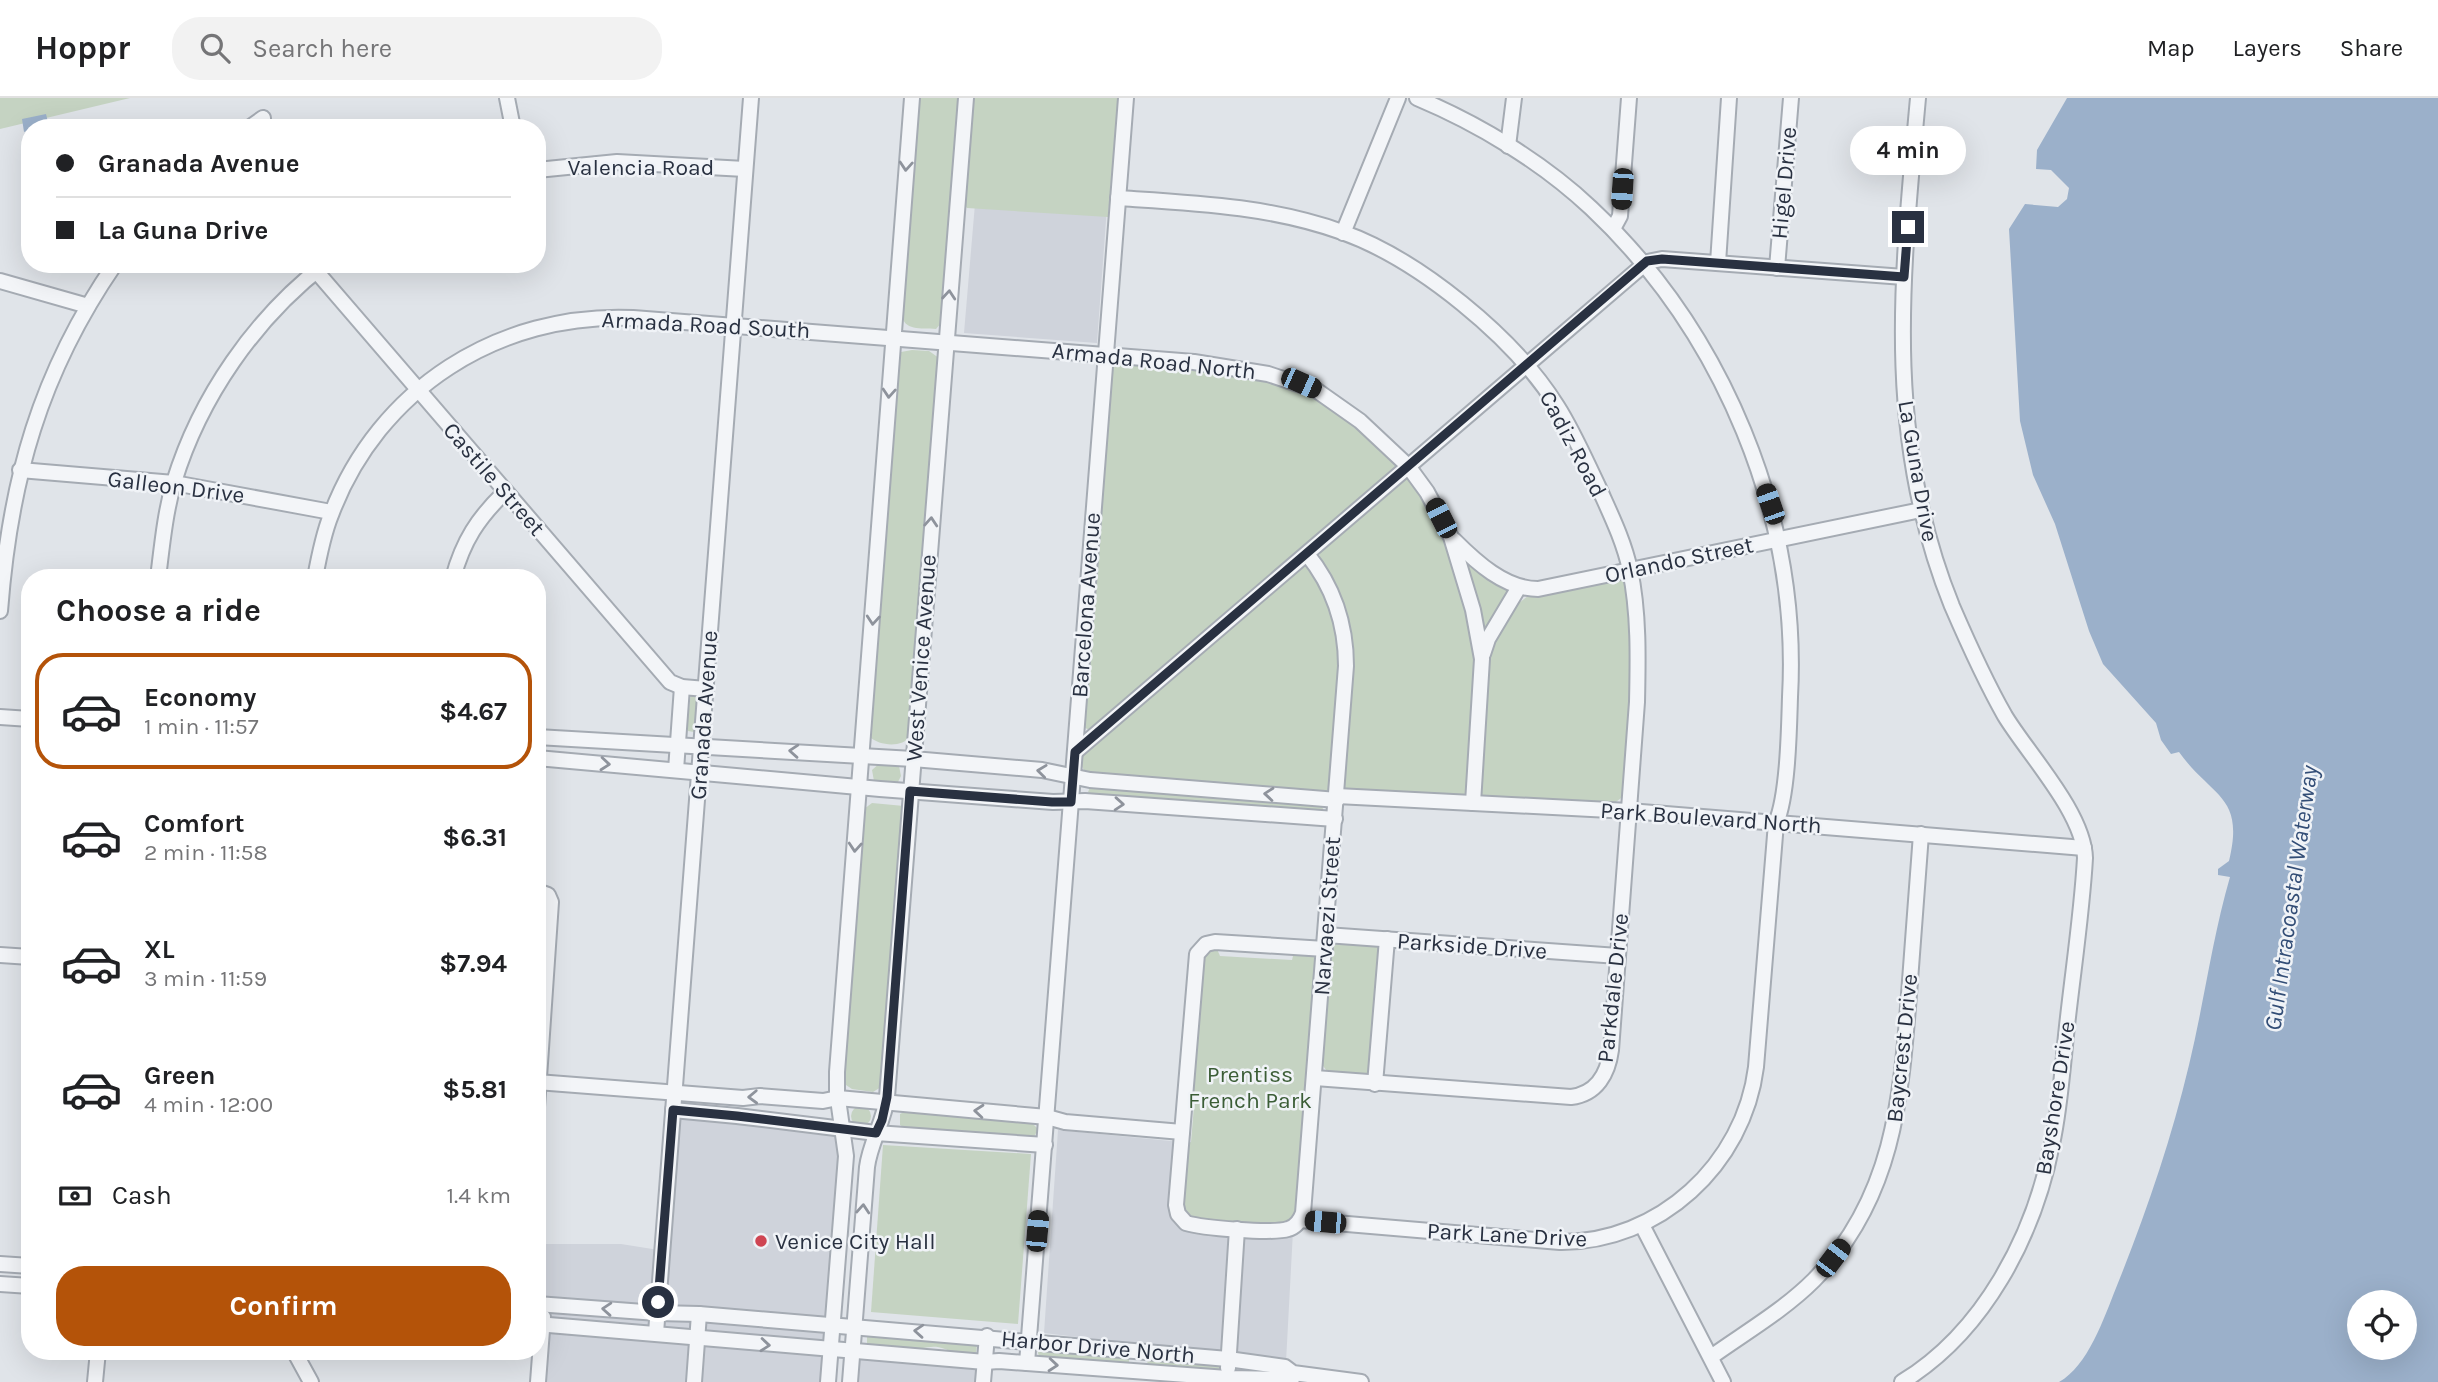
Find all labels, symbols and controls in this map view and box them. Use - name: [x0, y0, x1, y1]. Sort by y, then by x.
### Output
- search box: [172, 17, 662, 80]
- text: Hoppr: [35, 29, 130, 67]
- icon: search: [196, 29, 234, 67]
- text: Search here: [252, 33, 392, 64]
- text: Map: [2147, 34, 2195, 62]
- text: Layers: [2233, 34, 2302, 62]
- text: Share: [2340, 34, 2403, 62]
- callout: 4 min: [1850, 125, 1966, 174]
- street label: Higel Drive: [1766, 126, 1802, 240]
- text: 4 min: [1876, 137, 1940, 164]
- text: Granada Avenue: [98, 148, 299, 179]
- street label: Valencia Road: [568, 154, 714, 181]
- one-way arrow: [899, 161, 914, 172]
- car: [1611, 167, 1634, 211]
- route end: [1892, 211, 1924, 243]
- text: La Guna Drive: [98, 215, 268, 246]
- one-way arrow: [941, 289, 956, 300]
- street label: Armada Road South: [601, 306, 811, 344]
- street label: Armada Road North: [1051, 337, 1257, 385]
- car: [1278, 365, 1325, 401]
- street label: Cadiz Road: [1534, 386, 1612, 502]
- one-way arrow: [882, 388, 897, 399]
- street label: La Guna Drive: [1892, 398, 1944, 544]
- street label: Castile Street: [437, 417, 551, 541]
- street label: Galleon Drive: [106, 465, 246, 509]
- car: [1754, 481, 1787, 527]
- car: [1423, 495, 1460, 541]
- street label: Barcelona Avenue: [1066, 511, 1106, 699]
- one-way arrow: [924, 516, 939, 527]
- street label: Orlando Street: [1602, 531, 1756, 589]
- street label: West Venice Avenue: [900, 554, 942, 762]
- text: Choose a ride: [56, 592, 261, 629]
- one-way arrow: [865, 615, 880, 626]
- street label: Granada Avenue: [685, 629, 723, 801]
- icon: car: [60, 680, 123, 743]
- text: Economy: [144, 682, 256, 713]
- text: $4.67: [439, 696, 507, 727]
- text: 1 min · 11:57: [144, 713, 259, 740]
- one-way arrow: [788, 744, 799, 759]
- one-way arrow: [600, 756, 611, 771]
- one-way arrow: [1037, 763, 1048, 778]
- water label: Gulf Intracoastal Waterway: [2259, 763, 2324, 1032]
- one-way arrow: [1263, 787, 1274, 802]
- one-way arrow: [1114, 796, 1125, 811]
- street label: Park Boulevard North: [1599, 797, 1823, 839]
- icon: car: [60, 806, 123, 869]
- text: Comfort: [144, 808, 245, 839]
- text: $6.31: [442, 822, 507, 853]
- street label: Narvaezi Street: [1308, 835, 1346, 996]
- text: 2 min · 11:58: [144, 839, 268, 866]
- one-way arrow: [848, 841, 863, 852]
- street label: Parkdale Drive: [1592, 912, 1634, 1064]
- street label: Parkside Drive: [1396, 927, 1548, 965]
- icon: car: [60, 932, 123, 995]
- text: XL: [144, 934, 175, 965]
- text: $7.94: [439, 948, 507, 979]
- text: 3 min · 11:59: [144, 965, 267, 992]
- street label: Baycrest Drive: [1881, 972, 1923, 1124]
- street label: Bayshore Drive: [2030, 1019, 2080, 1177]
- icon: car: [60, 1058, 123, 1121]
- text: Green: [144, 1060, 216, 1091]
- park label: Prentiss French Park: [1188, 1061, 1312, 1114]
- text: $5.81: [442, 1074, 507, 1105]
- one-way arrow: [747, 1090, 758, 1105]
- text: 4 min · 12:00: [144, 1091, 273, 1118]
- one-way arrow: [973, 1104, 984, 1119]
- icon: cash: [56, 1177, 94, 1215]
- text: Cash: [112, 1180, 172, 1211]
- text: 1.4 km: [447, 1182, 511, 1209]
- one-way arrow: [855, 1204, 870, 1215]
- car: [1025, 1209, 1050, 1253]
- car: [1304, 1210, 1347, 1234]
- street label: Park Lane Drive: [1426, 1217, 1588, 1253]
- place label: Venice City Hall: [775, 1228, 936, 1255]
- marker: Venice City Hall: [753, 1233, 769, 1249]
- car: [1812, 1235, 1855, 1281]
- button: Confirm: [56, 1266, 511, 1346]
- route start: [642, 1286, 674, 1318]
- map controls: [2347, 1290, 2417, 1360]
- button: locate: [2347, 1290, 2417, 1360]
- one-way arrow: [601, 1302, 612, 1317]
- one-way arrow: [913, 1324, 924, 1339]
- street label: Harbor Drive North: [1000, 1325, 1196, 1369]
- one-way arrow: [760, 1337, 771, 1352]
- one-way arrow: [1047, 1357, 1058, 1372]

